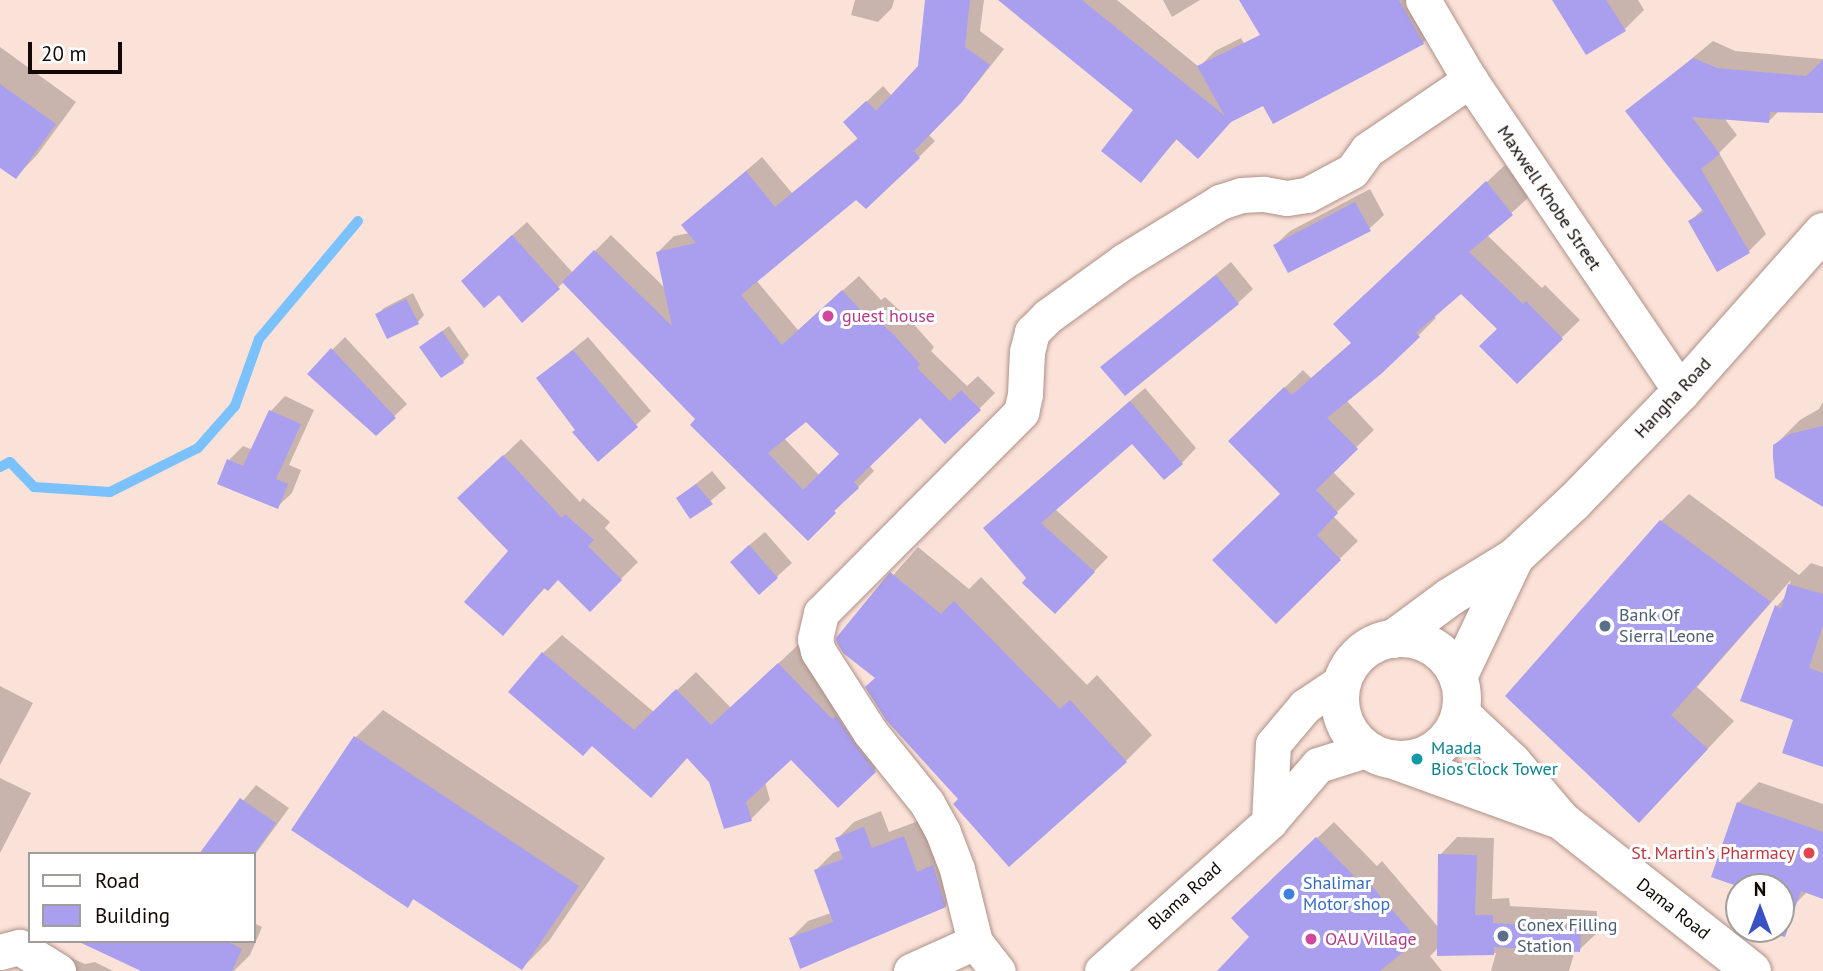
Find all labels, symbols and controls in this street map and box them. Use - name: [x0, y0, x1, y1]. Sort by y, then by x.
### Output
- scale bar: [32, 28, 126, 72]
- text: 20 m: [41, 40, 87, 67]
- street label: Maxwell Khobe Street: [1493, 121, 1605, 275]
- place label: guest house: [842, 305, 935, 327]
- marker: guest house: [820, 308, 836, 324]
- street label: Hangha Road: [1630, 353, 1716, 443]
- place label: Bank Of Sierra Leone: [1619, 605, 1714, 648]
- marker: Bank Of Sierra Leone: [1597, 618, 1613, 634]
- place label: Maada Bios'Clock Tower: [1431, 738, 1559, 780]
- marker: Maada Bios'Clock Tower: [1409, 751, 1425, 767]
- place label: St. Martin's Pharmacy: [1630, 842, 1795, 864]
- marker: St. Martin's Pharmacy: [1801, 845, 1817, 861]
- legend: [28, 852, 256, 943]
- street label: Blama Road: [1144, 857, 1226, 935]
- text: Road: [95, 867, 139, 894]
- place label: Shalimar Motor shop: [1303, 873, 1390, 916]
- north arrow: [1725, 873, 1795, 943]
- street label: Dama Road: [1632, 874, 1714, 944]
- text: N: [1754, 877, 1766, 901]
- marker: Shalimar Motor shop: [1281, 886, 1297, 902]
- text: Building: [95, 902, 170, 929]
- place label: Conex Filling Station: [1517, 915, 1618, 958]
- place label: OAU Village: [1325, 928, 1417, 950]
- marker: Conex Filling Station: [1495, 928, 1511, 944]
- marker: OAU Village: [1303, 931, 1319, 947]

